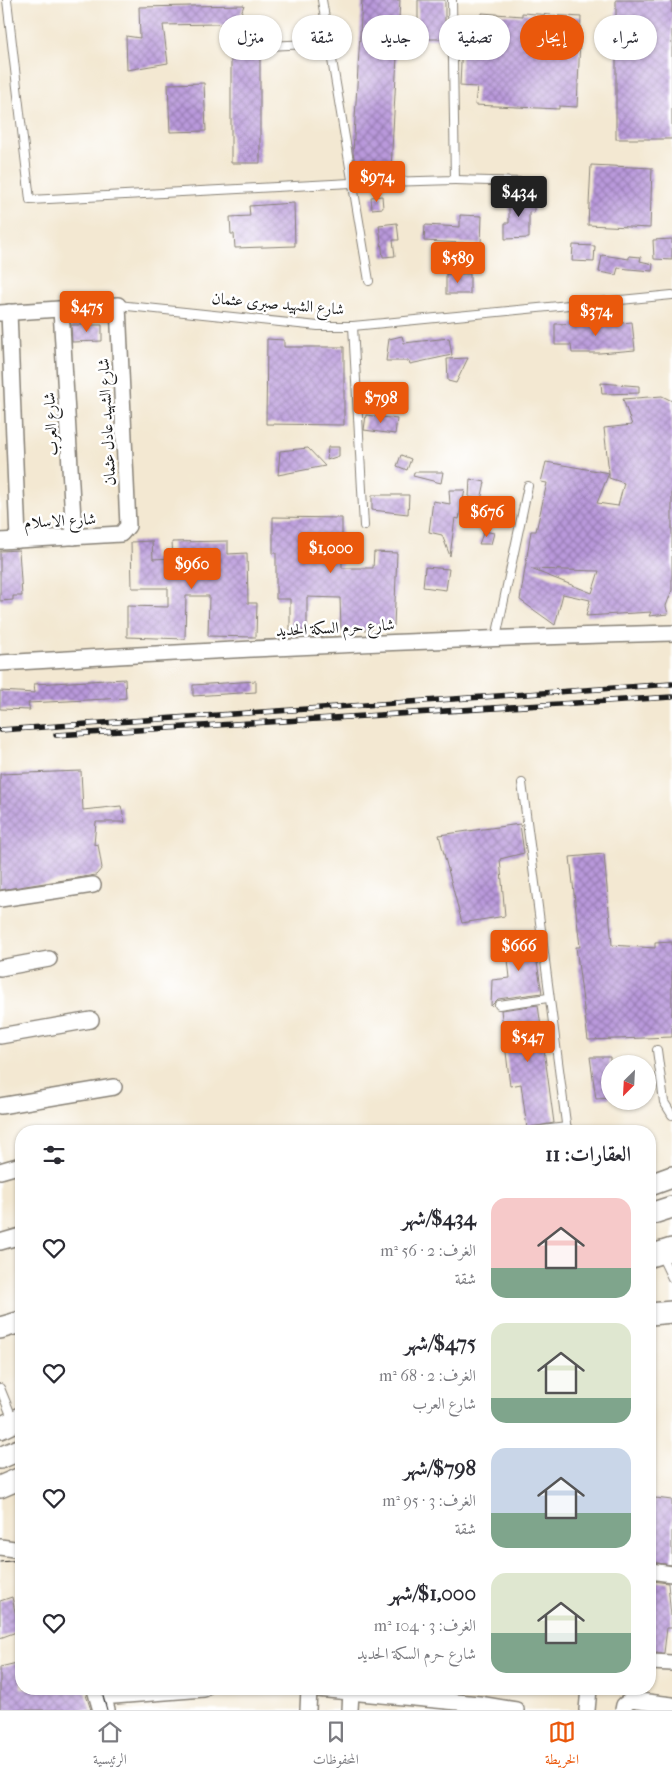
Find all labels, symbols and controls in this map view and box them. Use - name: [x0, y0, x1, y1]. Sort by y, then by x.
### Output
- chip: منزل: [219, 15, 282, 60]
- chip: شقة: [292, 15, 352, 60]
- chip: جديد: [362, 15, 429, 60]
- chip: تصفية: [439, 15, 510, 60]
- chip: إيجار: [520, 15, 584, 60]
- chip: شراء: [594, 15, 657, 60]
- pin: $974: [347, 160, 407, 203]
- text: $974: [360, 167, 394, 186]
- pin: $434: [489, 176, 549, 218]
- text: $434: [502, 182, 536, 201]
- pin: $589: [428, 242, 488, 284]
- text: $589: [442, 248, 474, 267]
- street label: شارع الشهيد صبرى عثمان: [210, 288, 345, 323]
- pin: $475: [57, 290, 117, 333]
- pin: $374: [566, 294, 626, 337]
- text: $475: [71, 297, 103, 316]
- text: $374: [580, 301, 612, 320]
- street label: شارع الشهيد عادل عثمان: [94, 357, 123, 486]
- pin: $798: [351, 382, 411, 424]
- text: $798: [365, 388, 397, 407]
- street label: شارع العرب: [39, 391, 66, 456]
- pin: $676: [457, 496, 517, 538]
- text: $676: [470, 502, 504, 521]
- street label: شارع الاسلام: [23, 509, 97, 537]
- pin: $1,000: [290, 532, 372, 574]
- text: $1,000: [309, 538, 353, 557]
- pin: $960: [162, 548, 222, 590]
- text: $960: [175, 554, 209, 573]
- street label: شارع حرم السكة الحديد: [275, 615, 395, 645]
- pin: $666: [489, 930, 549, 972]
- text: $666: [502, 936, 536, 955]
- pin: $547: [498, 1020, 558, 1063]
- text: $547: [512, 1027, 544, 1046]
- north arrow: [601, 1055, 656, 1110]
- map controls: [601, 1055, 656, 1110]
- icon: filters: [40, 1141, 68, 1169]
- text: العقارات: 11: [545, 1142, 631, 1166]
- text: $434/شهر: [402, 1206, 476, 1230]
- icon: home: [531, 1218, 591, 1278]
- icon: heart: [40, 1234, 68, 1262]
- text: الغرف: 2 · 56 m²: [380, 1241, 476, 1260]
- text: شقة: [455, 1269, 476, 1288]
- text: $475/شهر: [404, 1331, 476, 1355]
- icon: home: [531, 1343, 591, 1403]
- icon: heart: [40, 1359, 68, 1387]
- text: الغرف: 2 · 68 m²: [379, 1366, 476, 1385]
- text: شارع العرب: [412, 1394, 476, 1413]
- text: $798/شهر: [404, 1456, 476, 1480]
- icon: home: [531, 1468, 591, 1528]
- icon: heart: [40, 1484, 68, 1512]
- text: الغرف: 3 · 95 m²: [382, 1491, 476, 1510]
- text: شقة: [455, 1519, 476, 1538]
- text: $1,000/شهر: [389, 1581, 476, 1605]
- icon: home: [531, 1593, 591, 1653]
- icon: heart: [40, 1609, 68, 1637]
- text: الغرف: 3 · 104 m²: [374, 1616, 476, 1635]
- text: شارع حرم السكة الحديد: [357, 1644, 476, 1663]
- tab: الرئيسية: [93, 1718, 127, 1773]
- tab: المحفوظات: [313, 1718, 359, 1773]
- tab: الخريطة: [545, 1718, 579, 1773]

